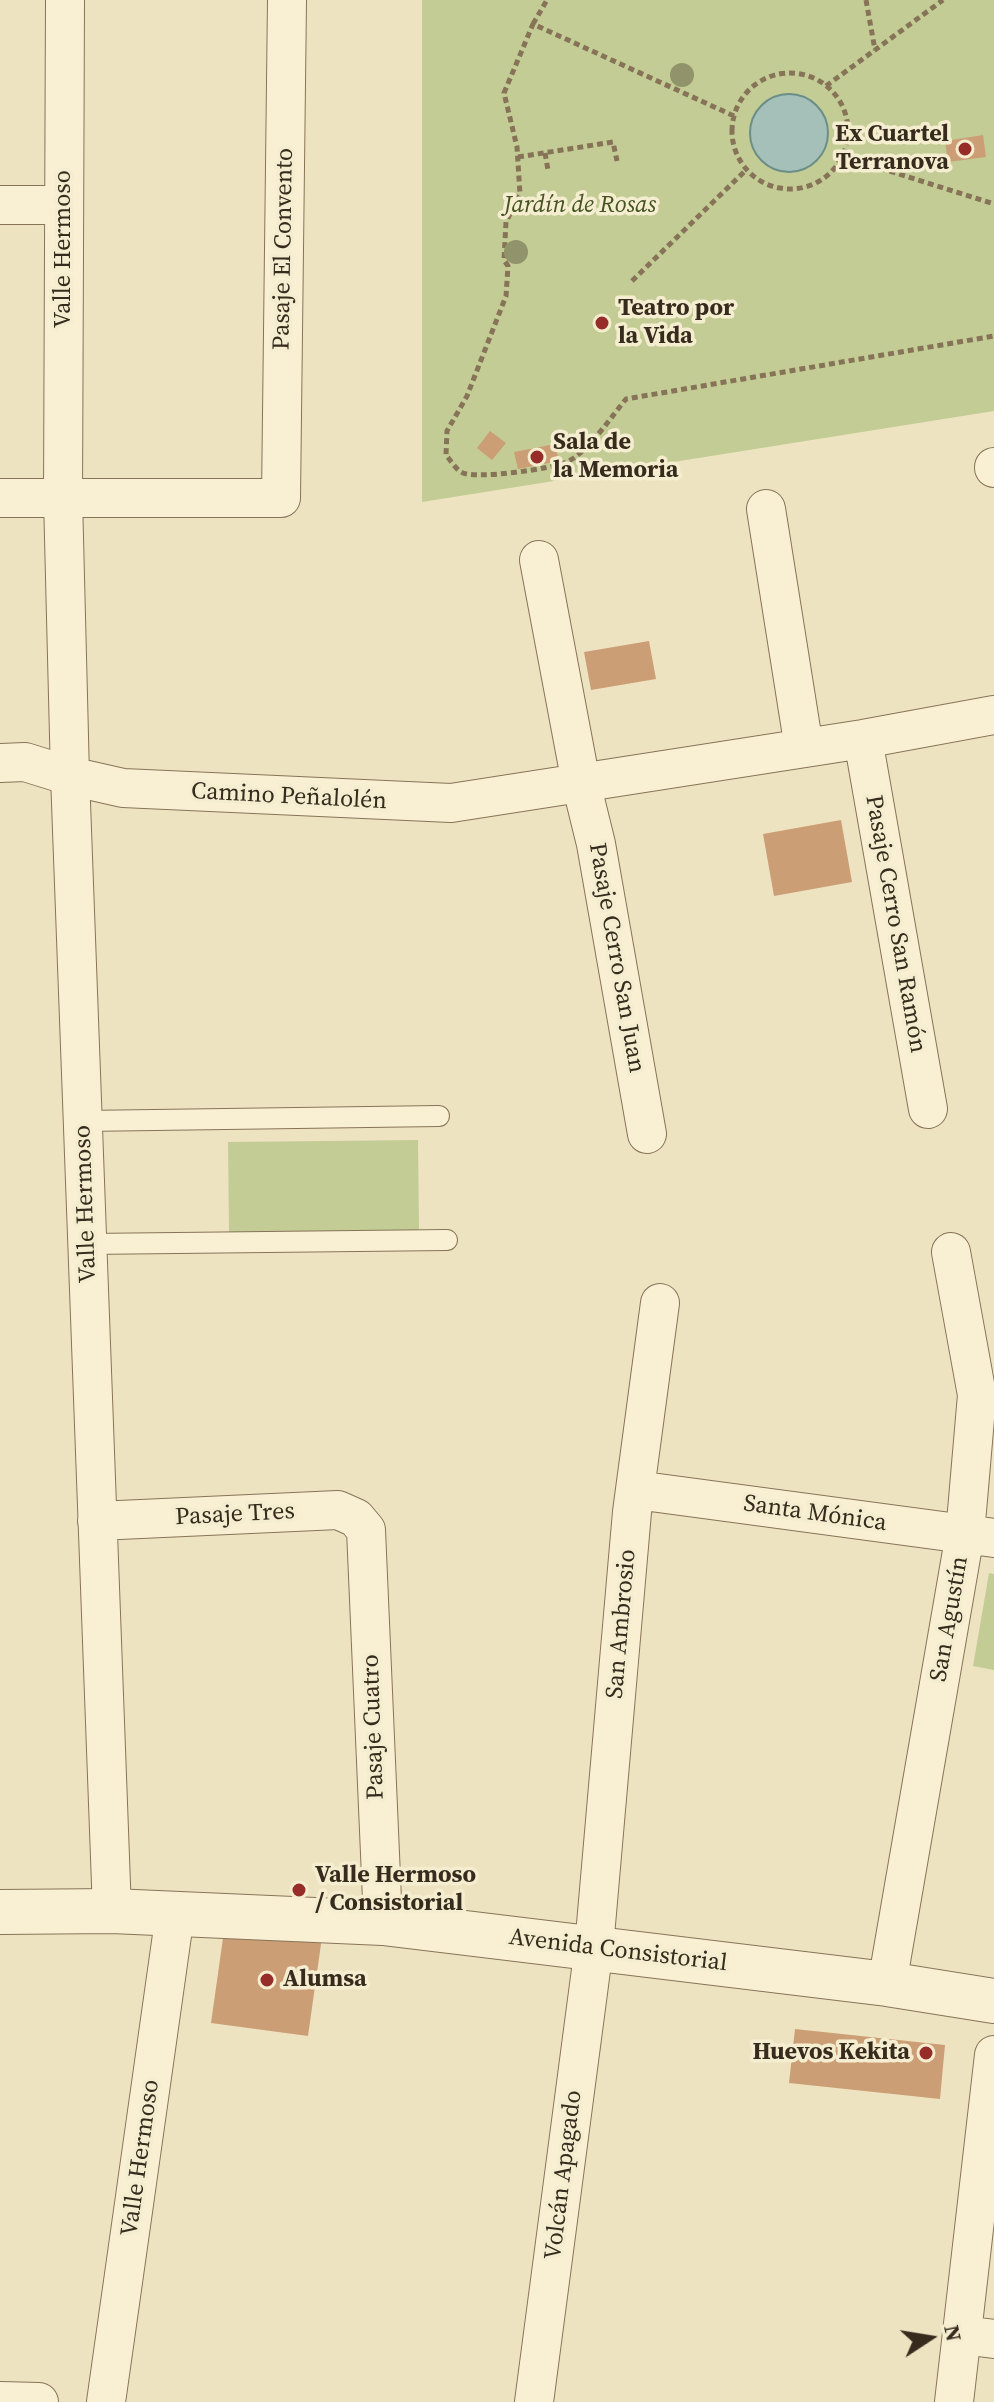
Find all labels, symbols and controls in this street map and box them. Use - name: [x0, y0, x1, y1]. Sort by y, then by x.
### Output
- place label: Ex Cuartel Terranova: [835, 121, 949, 177]
- marker: Ex Cuartel Terranova: [956, 140, 974, 158]
- street label: Pasaje El Convento: [268, 148, 300, 350]
- street label: Valle Hermoso: [50, 170, 78, 328]
- park label: Jardín de Rosas: [504, 192, 656, 220]
- place label: Teatro por la Vida: [618, 295, 734, 351]
- marker: Teatro por la Vida: [593, 314, 611, 332]
- place label: Sala de la Memoria: [553, 429, 679, 485]
- marker: Sala de la Memoria: [528, 448, 546, 466]
- street label: Camino Peñalolén: [190, 777, 388, 817]
- street label: Pasaje Cerro San Ramón: [858, 793, 932, 1055]
- street label: Pasaje Cerro San Juan: [582, 841, 650, 1075]
- street label: Valle Hermoso: [69, 1125, 103, 1283]
- street label: Santa Mónica: [742, 1490, 888, 1538]
- street label: Pasaje Tres: [174, 1497, 296, 1533]
- street label: San Ambrosio: [601, 1548, 643, 1700]
- street label: San Agustín: [925, 1554, 975, 1684]
- street label: Pasaje Cuatro: [357, 1654, 391, 1800]
- place label: Valle Hermoso / Consistorial: [315, 1862, 476, 1918]
- marker: Valle Hermoso / Consistorial: [290, 1881, 308, 1899]
- street label: Avenida Consistorial: [507, 1923, 729, 1979]
- place label: Alumsa: [283, 1966, 367, 1994]
- marker: Alumsa: [258, 1971, 276, 1989]
- place label: Huevos Kekita: [753, 2039, 910, 2067]
- marker: Huevos Kekita: [917, 2044, 935, 2062]
- street label: Valle Hermoso: [116, 2078, 166, 2238]
- street label: Volcán Apagado: [539, 2089, 589, 2261]
- north arrow: [890, 2298, 970, 2378]
- text: N: [937, 2322, 970, 2344]

